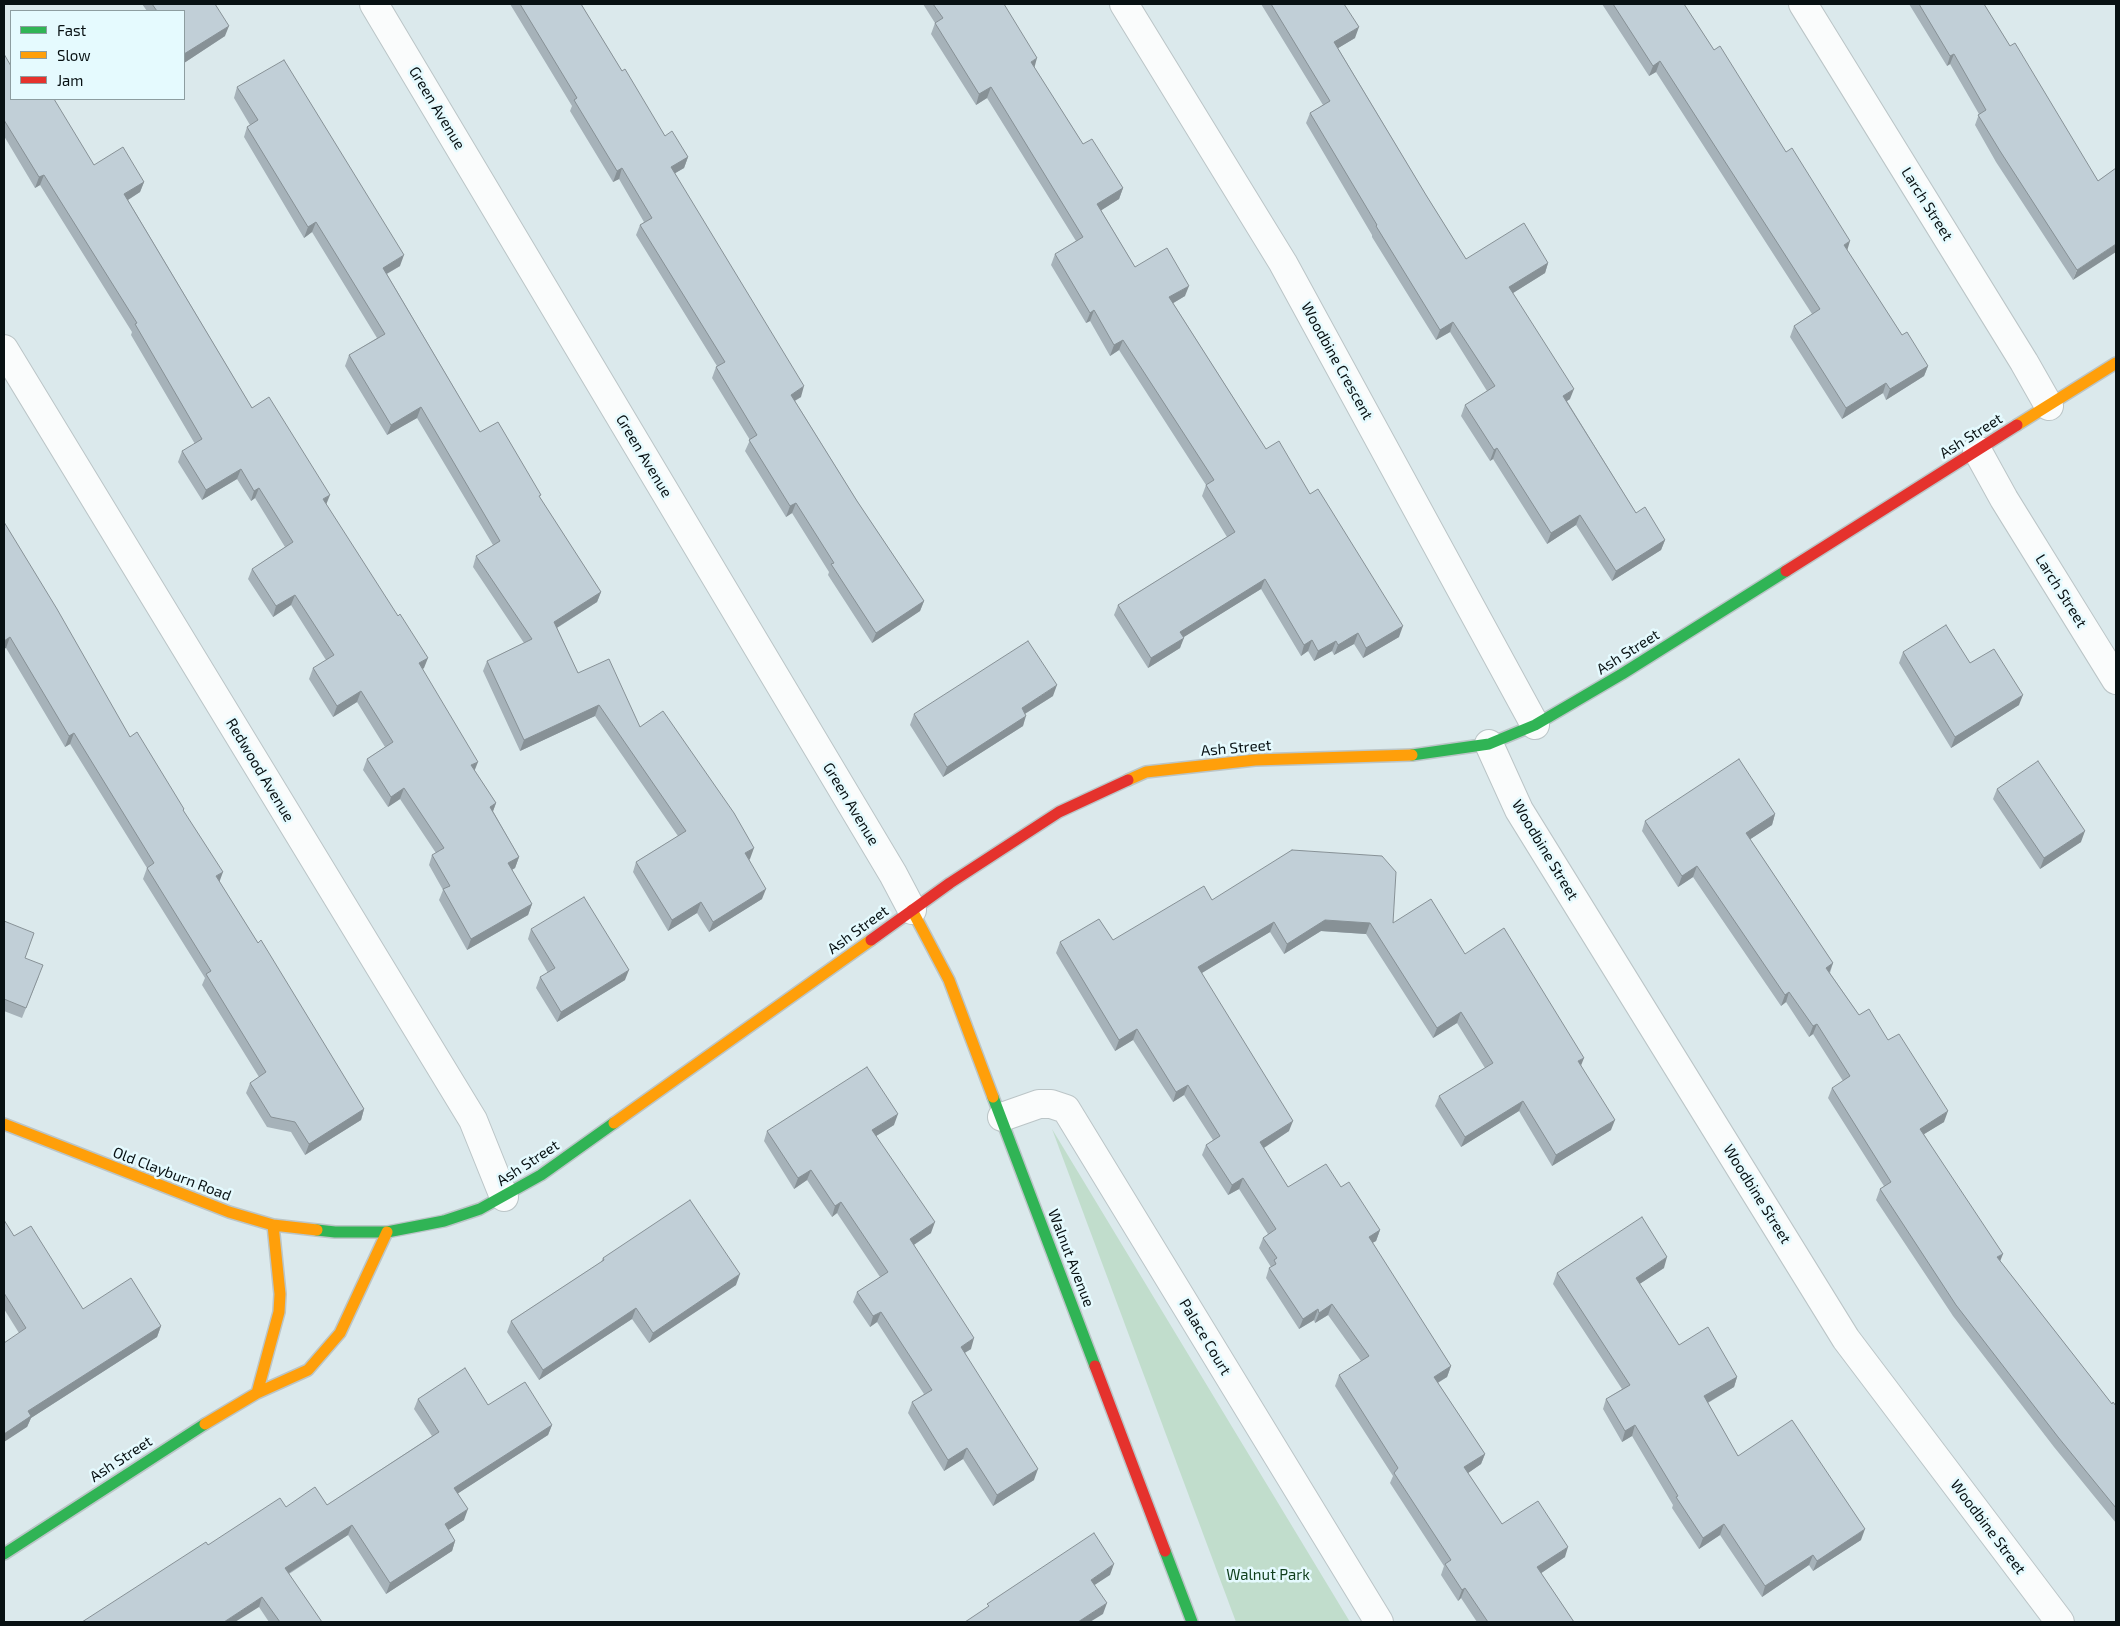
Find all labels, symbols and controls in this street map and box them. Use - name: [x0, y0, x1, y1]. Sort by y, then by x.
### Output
- legend: [10, 10, 185, 100]
- text: Fast: [57, 21, 86, 39]
- text: Slow: [57, 46, 91, 64]
- street label: Green Avenue: [405, 63, 469, 153]
- text: Jam: [57, 71, 83, 89]
- street label: Larch Street: [1897, 164, 1957, 244]
- street label: Woodbine Crescent: [1297, 299, 1377, 423]
- street label: Ash Street: [1936, 410, 2006, 462]
- street label: Green Avenue: [612, 411, 676, 501]
- street label: Larch Street: [2031, 551, 2091, 631]
- street label: Ash Street: [1593, 626, 1663, 678]
- street label: Redwood Avenue: [222, 715, 298, 825]
- street label: Ash Street: [1200, 736, 1272, 760]
- street label: Green Avenue: [819, 759, 883, 849]
- street label: Woodbine Street: [1508, 797, 1582, 903]
- street label: Ash Street: [824, 902, 892, 958]
- street label: Ash Street: [493, 1136, 563, 1190]
- street label: Woodbine Street: [1719, 1141, 1795, 1247]
- street label: Old Clayburn Road: [110, 1143, 234, 1205]
- street label: Walnut Avenue: [1044, 1207, 1098, 1309]
- street label: Palace Court: [1175, 1296, 1235, 1378]
- street label: Ash Street: [86, 1432, 156, 1486]
- street label: Woodbine Street: [1947, 1476, 2029, 1578]
- park label: Walnut Park: [1226, 1566, 1310, 1584]

